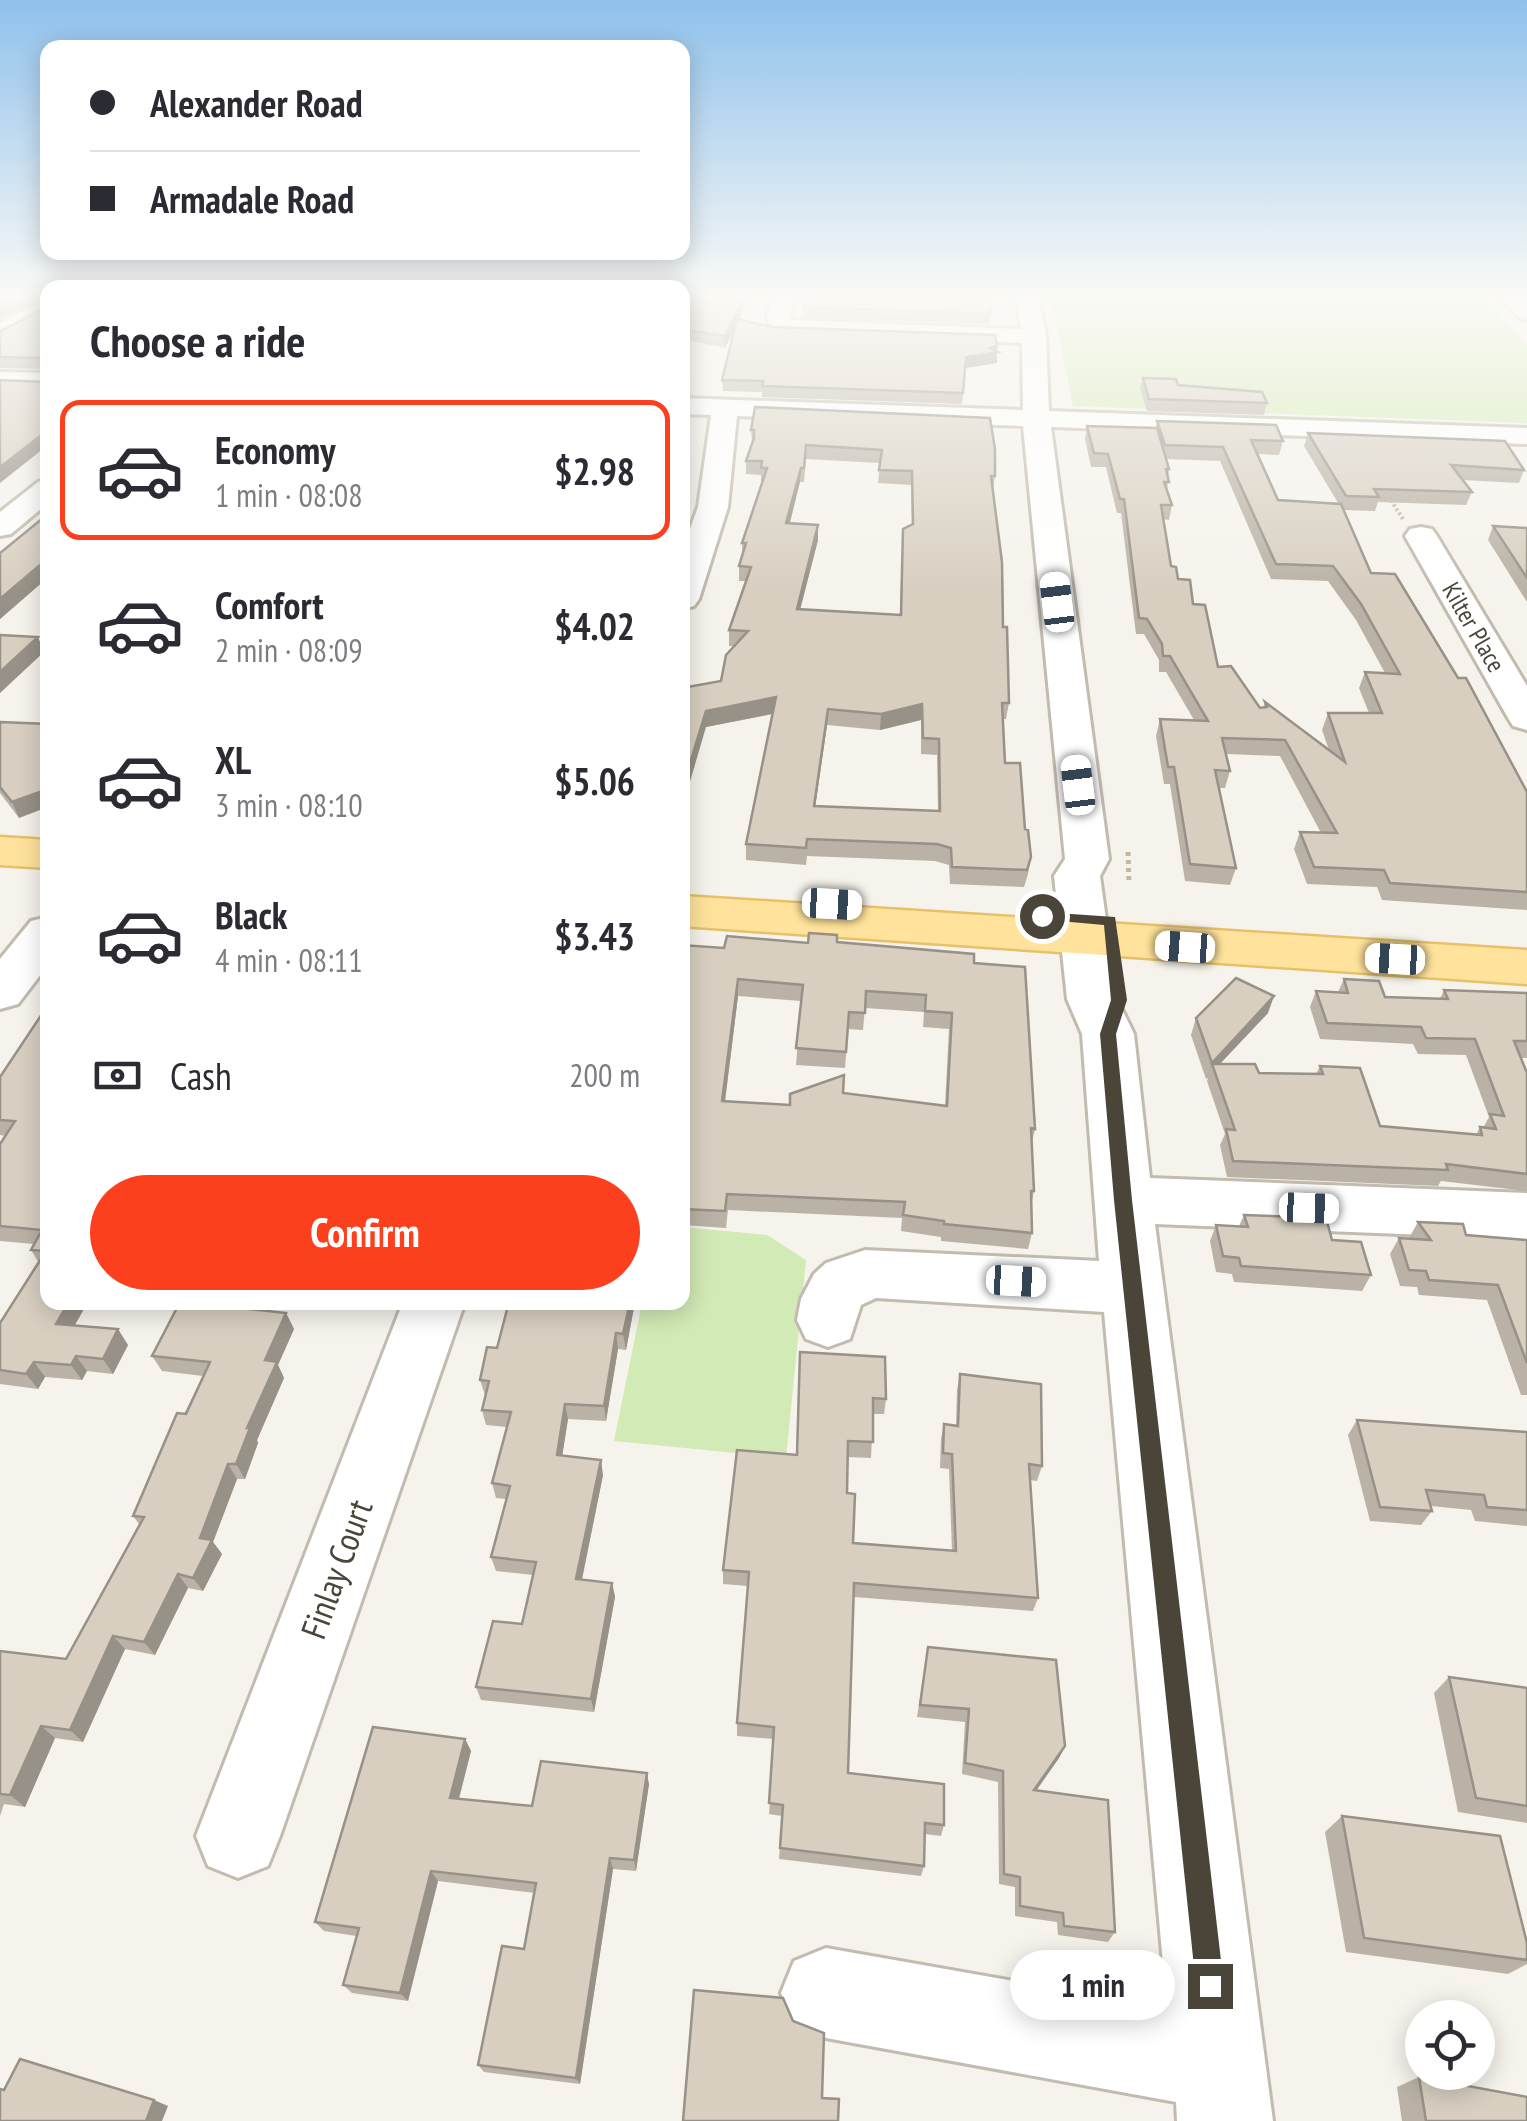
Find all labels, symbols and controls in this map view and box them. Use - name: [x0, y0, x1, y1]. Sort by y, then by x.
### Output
- text: Alexander Road: [150, 78, 363, 127]
- text: Armadale Road: [150, 174, 354, 223]
- text: Choose a ride: [90, 311, 305, 369]
- icon: car: [95, 425, 185, 515]
- text: Economy: [215, 425, 335, 474]
- text: $2.98: [554, 446, 635, 495]
- text: 1 min · 08:08: [215, 474, 363, 516]
- car: [1038, 570, 1076, 634]
- street label: Kilter Place: [1435, 576, 1513, 678]
- icon: car: [95, 580, 185, 670]
- text: Comfort: [215, 580, 324, 629]
- text: $4.02: [554, 601, 635, 650]
- text: 2 min · 08:09: [215, 629, 363, 671]
- icon: car: [95, 735, 185, 825]
- text: XL: [215, 735, 251, 784]
- car: [1059, 753, 1097, 817]
- text: $5.06: [554, 756, 635, 805]
- text: 3 min · 08:10: [215, 784, 363, 826]
- car: [801, 887, 863, 921]
- icon: car: [95, 890, 185, 980]
- text: Black: [215, 890, 288, 939]
- route start: [1020, 894, 1065, 939]
- text: $3.43: [554, 911, 635, 960]
- car: [1154, 930, 1216, 964]
- text: 4 min · 08:11: [215, 939, 363, 981]
- car: [1364, 942, 1426, 976]
- icon: cash: [90, 1048, 145, 1103]
- text: Cash: [170, 1051, 232, 1100]
- text: 200 m: [569, 1054, 640, 1096]
- button: Confirm: [90, 1175, 640, 1290]
- car: [1278, 1192, 1340, 1224]
- car: [985, 1264, 1047, 1298]
- street label: Finlay Court: [290, 1493, 382, 1645]
- callout: 1 min: [1010, 1951, 1175, 2021]
- text: 1 min: [1060, 1964, 1125, 2006]
- route end: [1188, 1964, 1233, 2009]
- map controls: [1405, 2000, 1495, 2090]
- button: locate: [1405, 2000, 1495, 2090]

